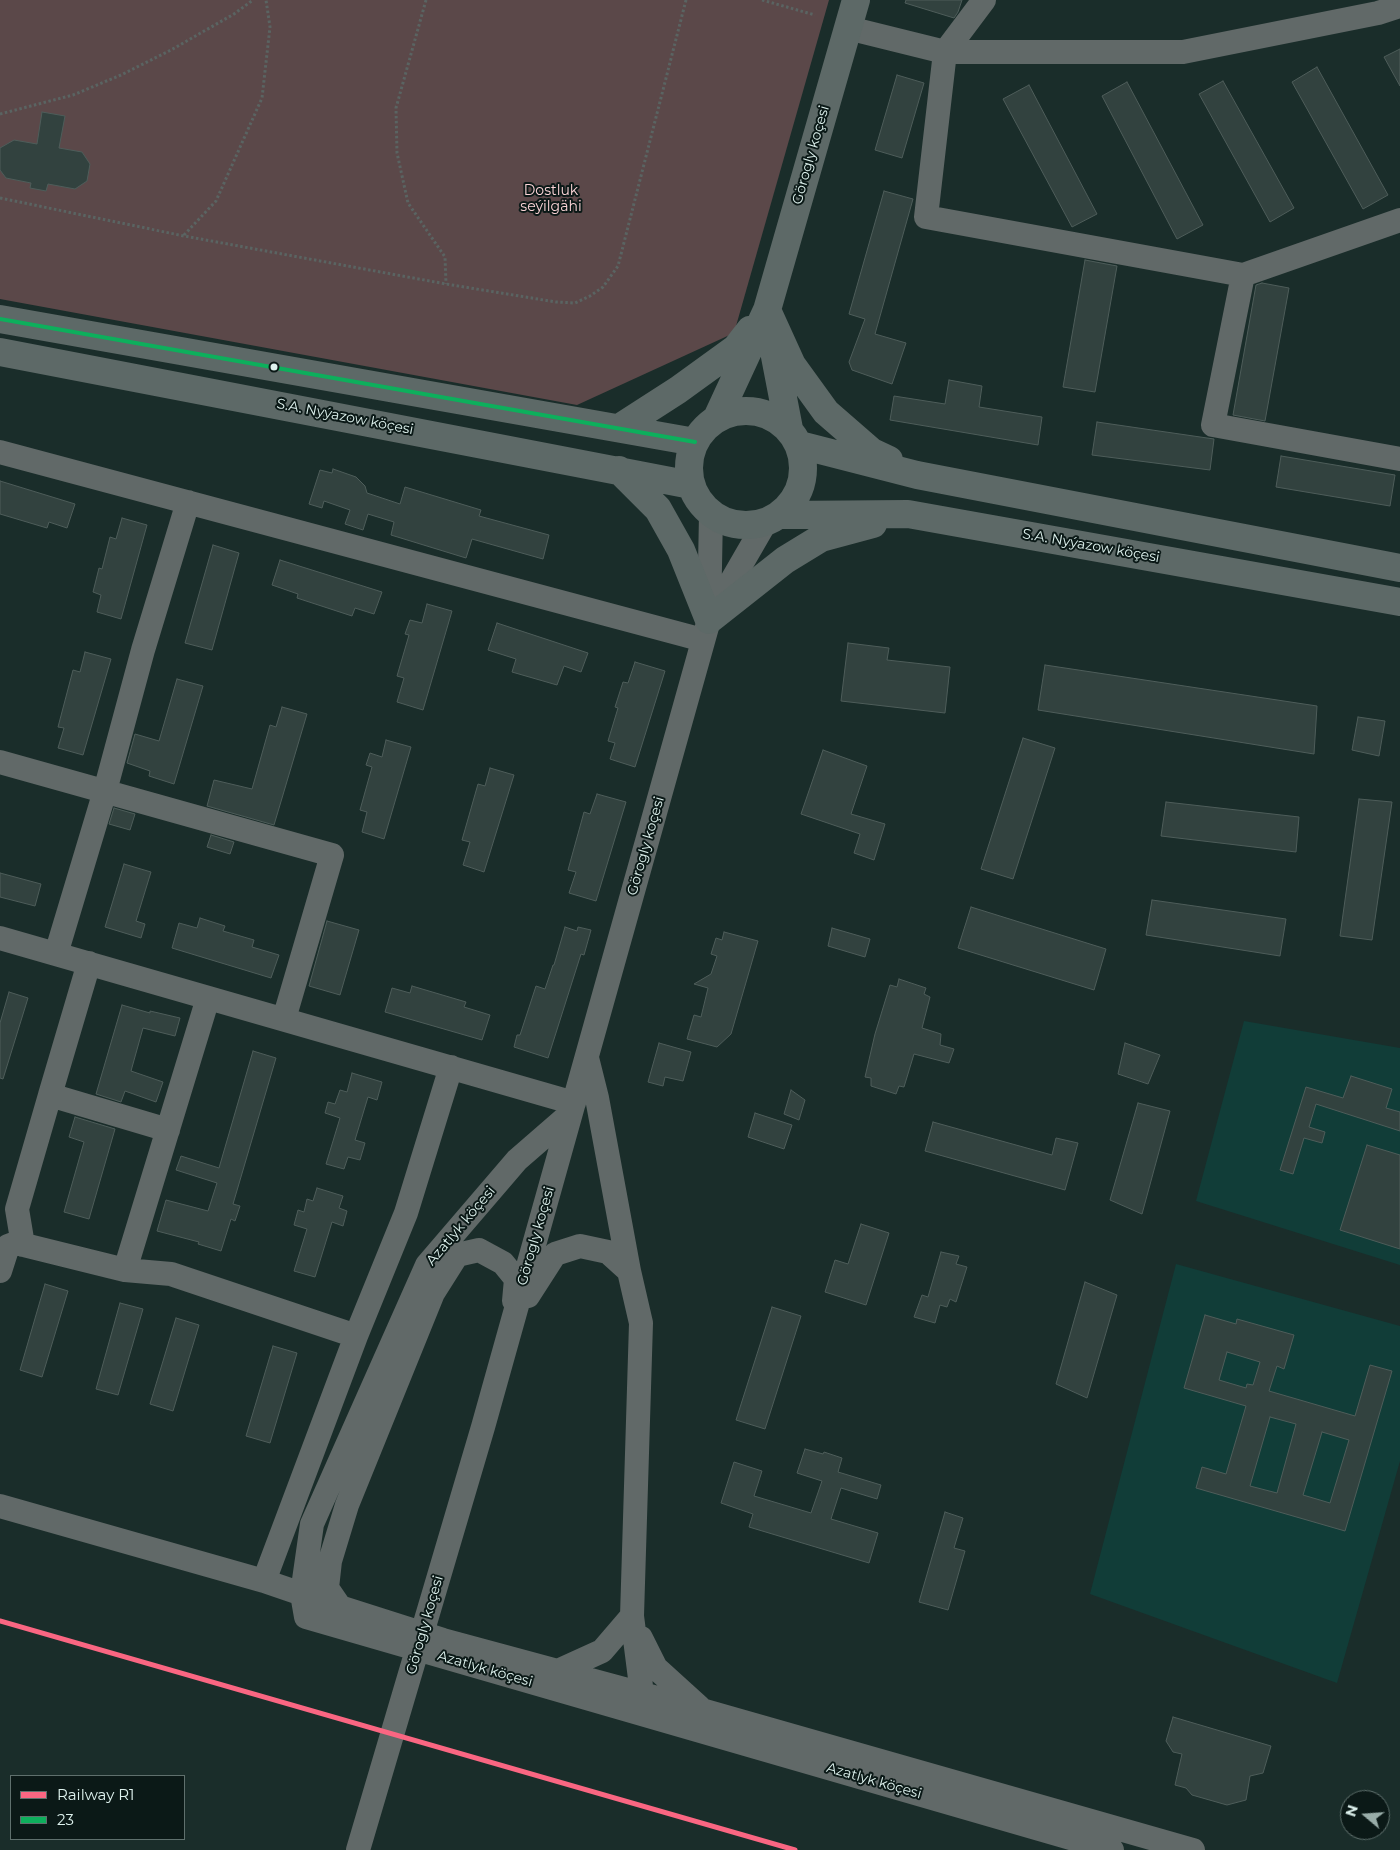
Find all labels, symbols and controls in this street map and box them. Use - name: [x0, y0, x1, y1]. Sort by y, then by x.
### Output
- street label: Görogly koçesi: [789, 104, 833, 206]
- park label: Dostluk seýilgähi: [520, 183, 582, 216]
- unlabelled marker: [269, 362, 279, 372]
- street label: S.A. Nyýazow köçesi: [275, 395, 415, 439]
- street label: S.A. Nyýazow köçesi: [1021, 526, 1161, 566]
- street label: Görogly koçesi: [624, 795, 668, 897]
- street label: Azatlyk köçesi: [423, 1183, 499, 1269]
- street label: Görogly koçesi: [514, 1185, 558, 1287]
- street label: Görogly koçesi: [403, 1574, 447, 1676]
- street label: Azatlyk köçesi: [436, 1647, 534, 1691]
- street label: Azatlyk köçesi: [825, 1759, 923, 1803]
- legend: [10, 1775, 185, 1840]
- text: Railway R1: [57, 1785, 134, 1804]
- north arrow: [1340, 1790, 1390, 1840]
- text: N: [1341, 1803, 1362, 1819]
- text: 23: [57, 1810, 74, 1829]

